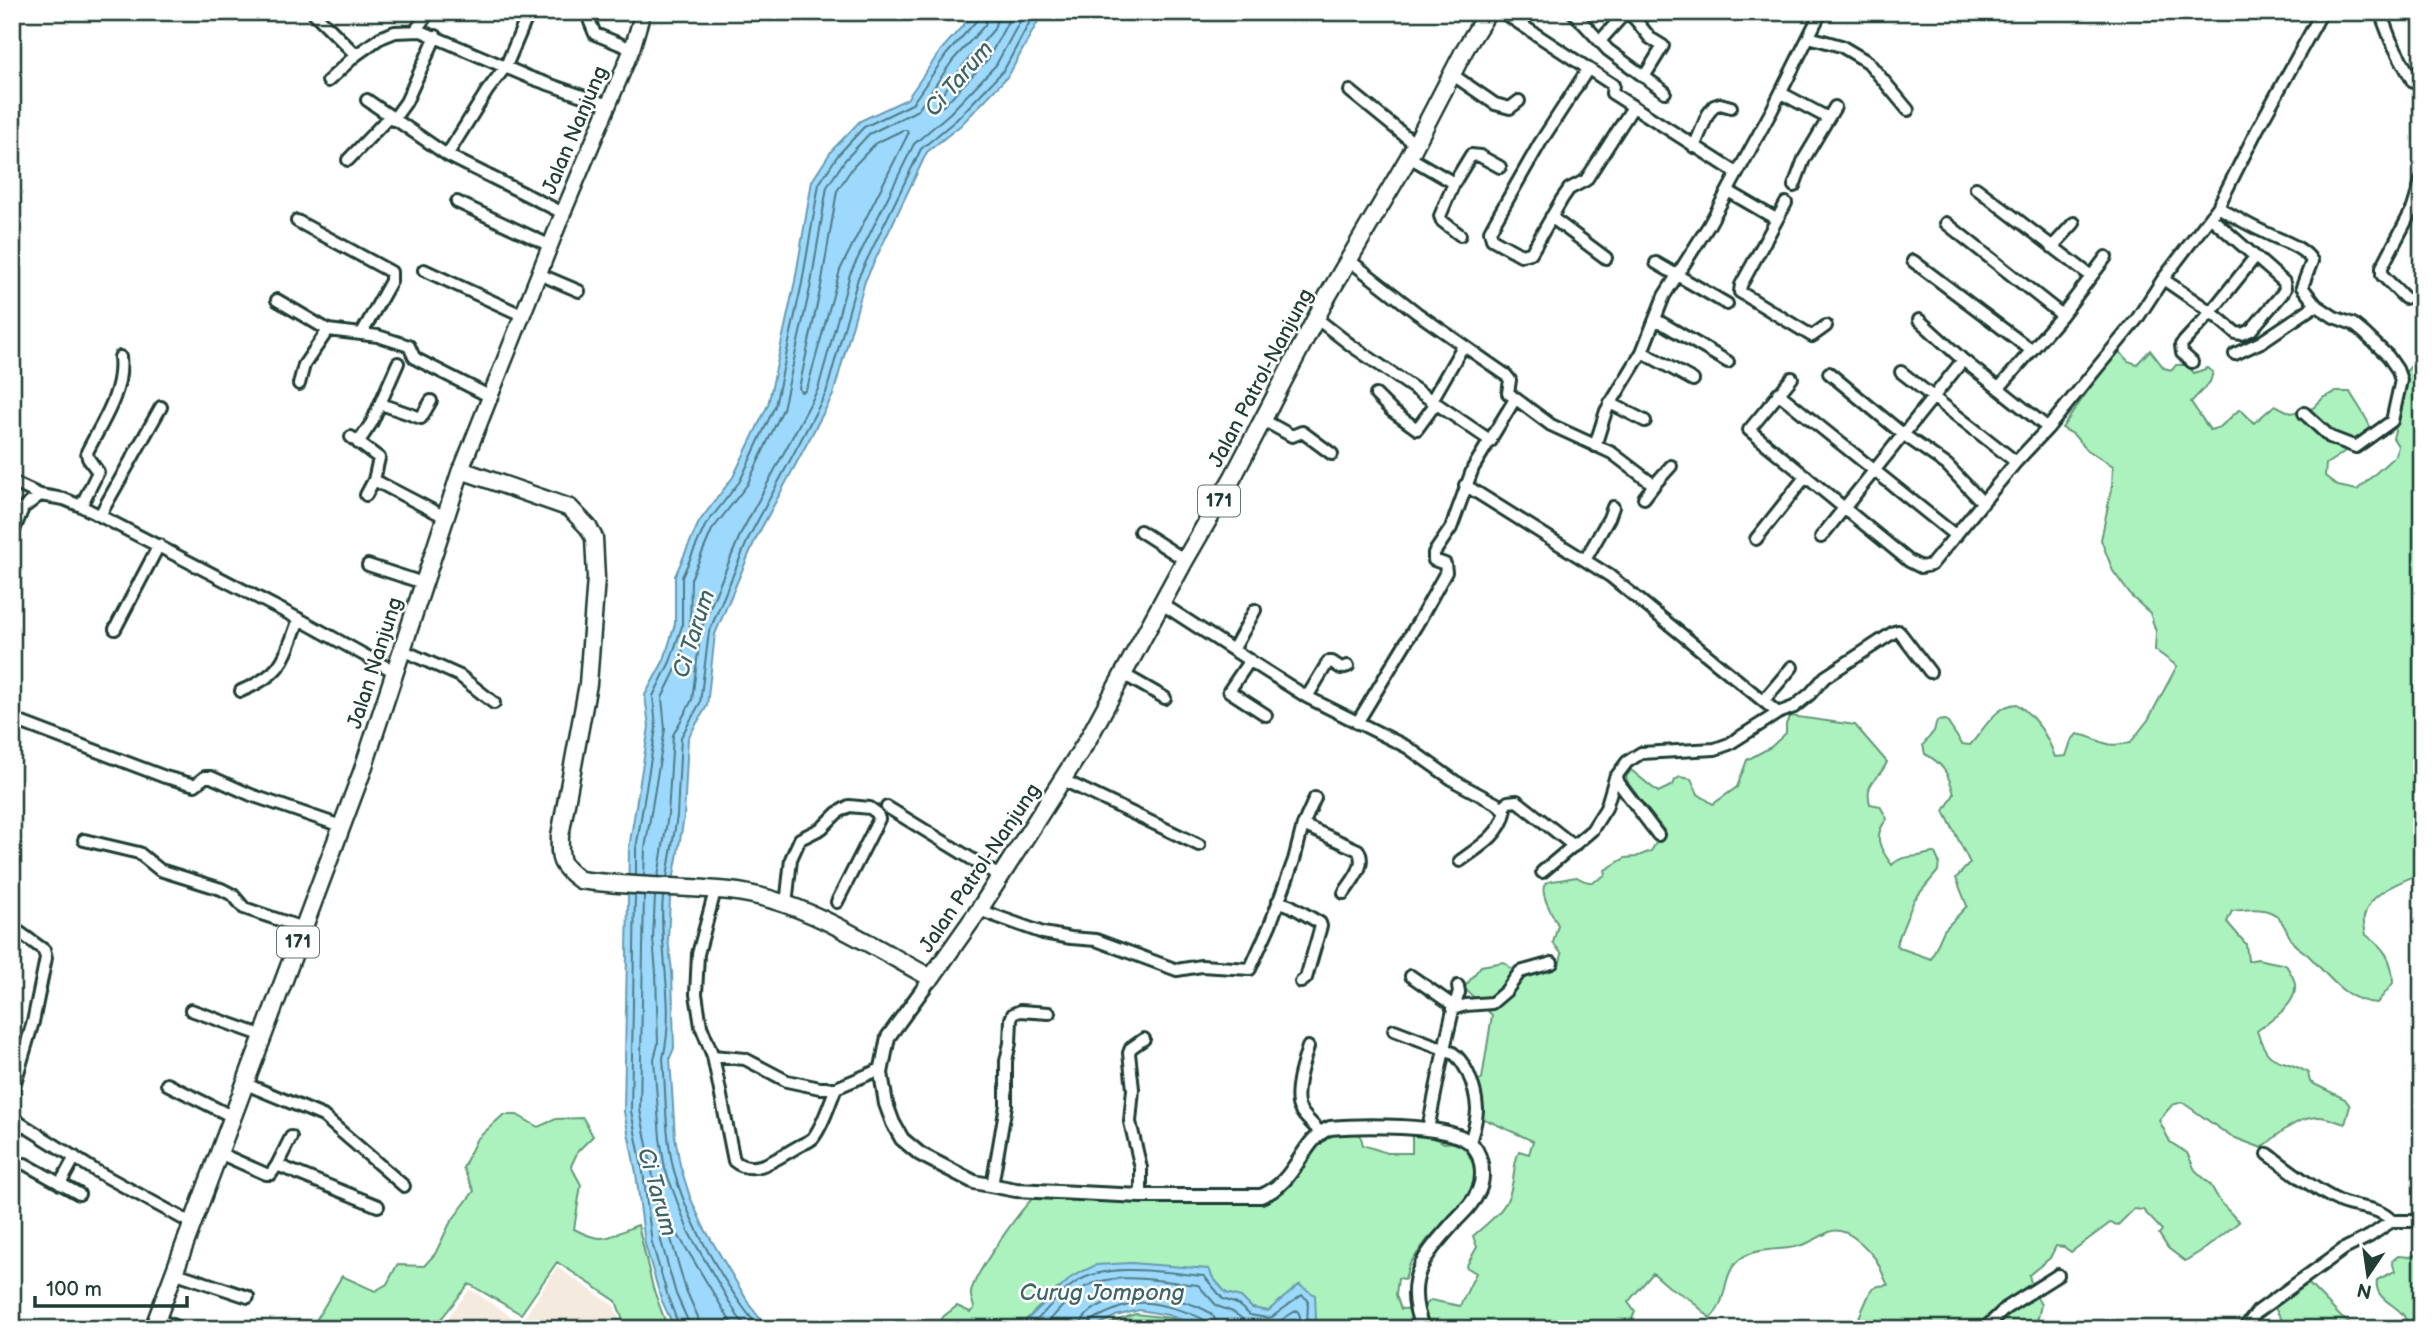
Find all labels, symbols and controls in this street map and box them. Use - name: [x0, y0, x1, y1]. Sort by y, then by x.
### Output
- water label: Ci Tarum: [919, 36, 999, 122]
- street label: Jalan Nanjung: [537, 62, 613, 198]
- street label: Jalan Patrol-Nanjung: [1203, 284, 1319, 472]
- road number: 171: [1198, 486, 1240, 516]
- water label: Ci Tarum: [667, 587, 721, 681]
- street label: Jalan Nanjung: [342, 594, 408, 732]
- street label: Jalan Patrol-Nanjung: [914, 779, 1046, 957]
- road number: 171: [277, 926, 319, 958]
- water label: Ci Tarum: [631, 1145, 683, 1239]
- north arrow: [2332, 1240, 2402, 1310]
- scale bar: [35, 1264, 187, 1308]
- text: 100 m: [46, 1277, 102, 1302]
- text: N: [2355, 1277, 2374, 1303]
- water label: Curug Jompong: [1020, 1279, 1184, 1307]

